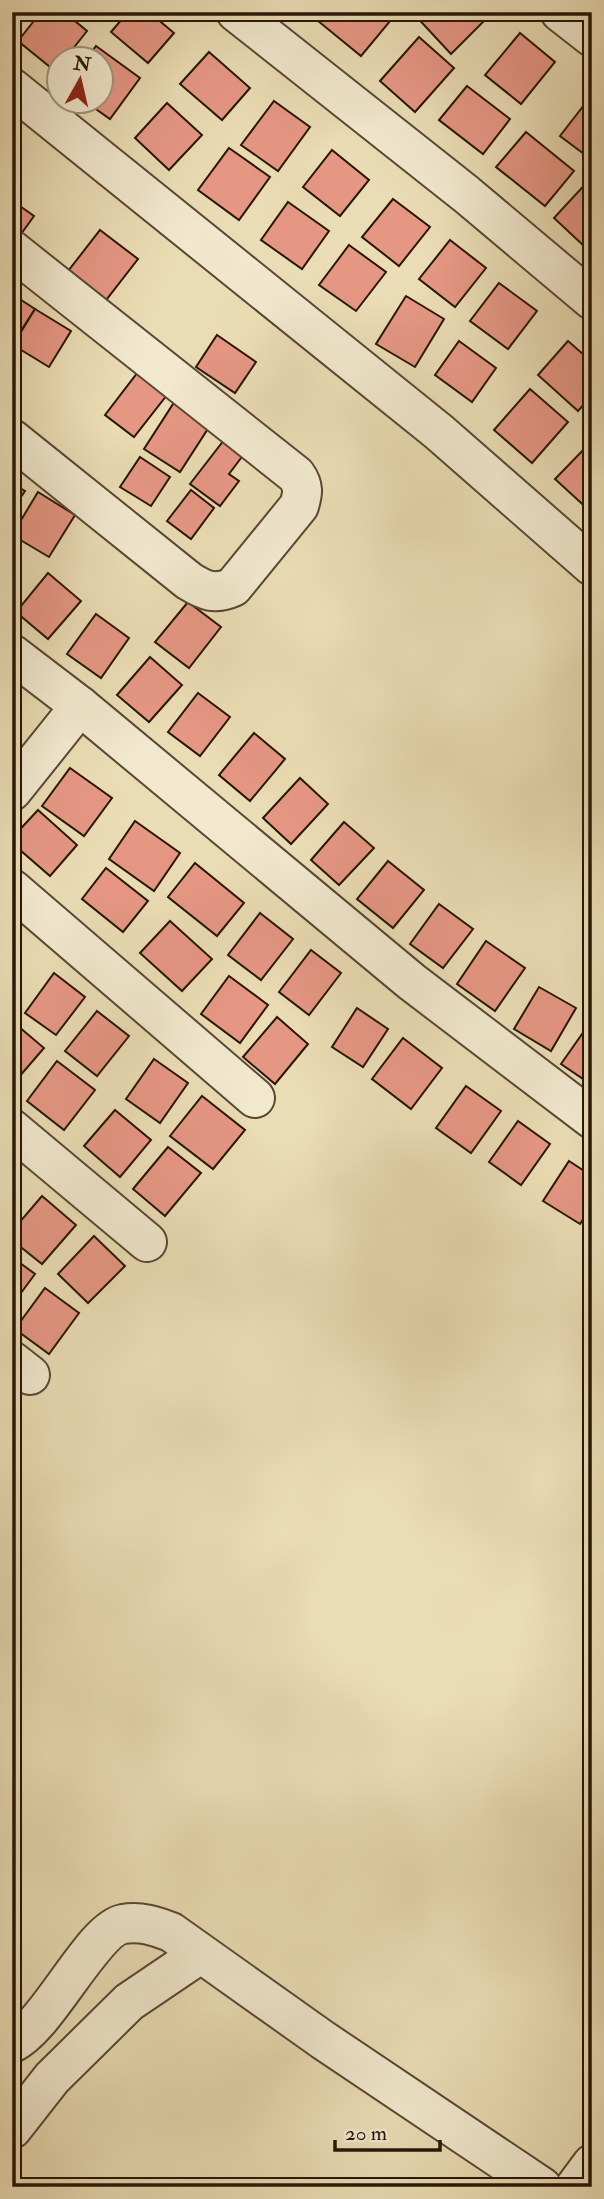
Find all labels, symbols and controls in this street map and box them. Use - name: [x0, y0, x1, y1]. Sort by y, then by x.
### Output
- north arrow: [46, 46, 116, 116]
- text: N: [71, 51, 93, 77]
- scale bar: [335, 2108, 440, 2152]
- text: 20 m: [345, 2120, 387, 2147]

